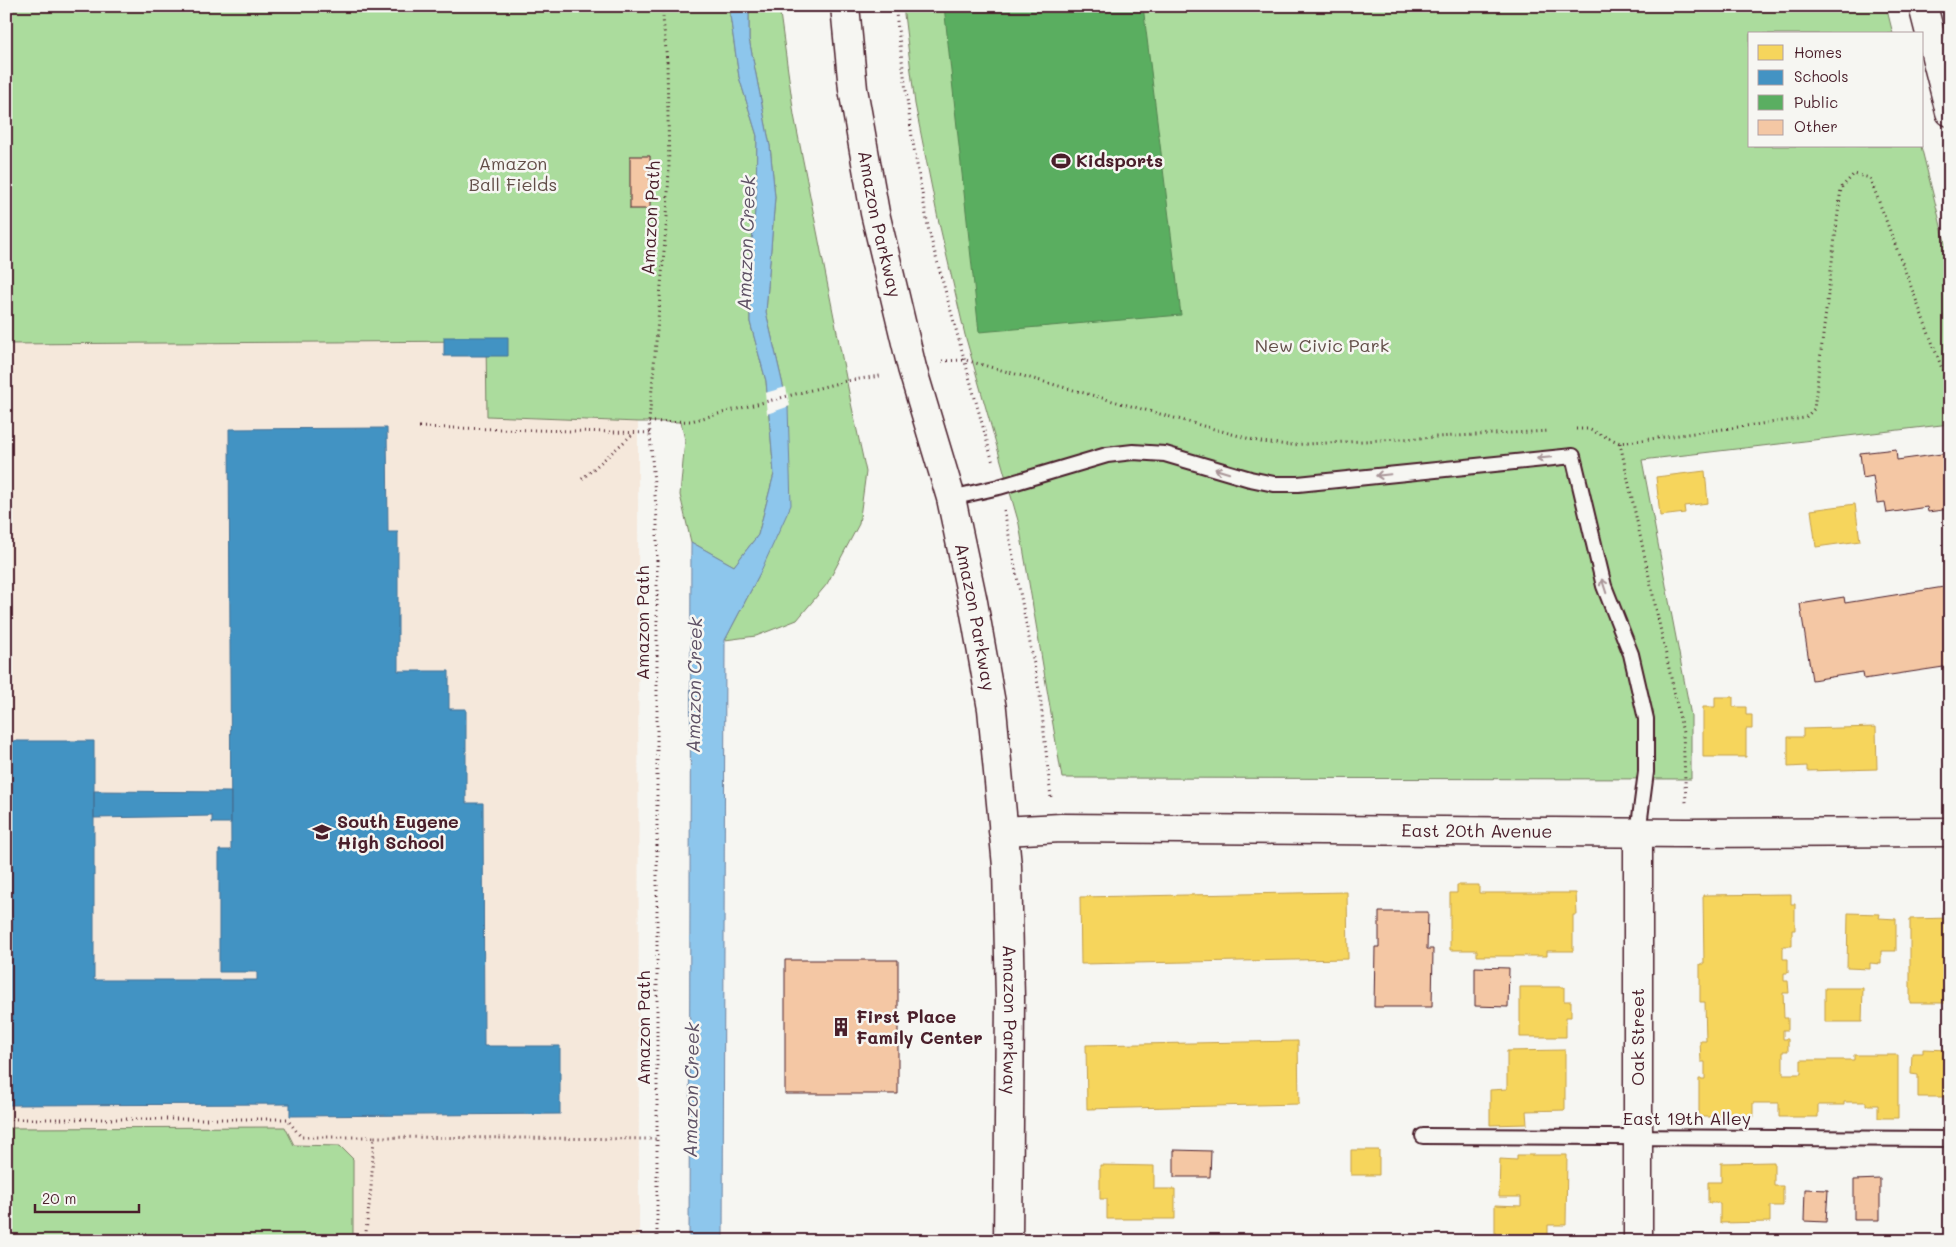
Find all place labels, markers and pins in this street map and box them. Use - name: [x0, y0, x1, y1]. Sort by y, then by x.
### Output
- place label: Kidsports: [1076, 148, 1163, 172]
- sports icon: Kidsports: [1050, 150, 1072, 172]
- place label: South Eugene High School: [337, 809, 459, 854]
- school or university icon: South Eugene High School: [311, 821, 333, 843]
- place label: First Place Family Center: [856, 1004, 983, 1049]
- building icon: First Place Family Center: [830, 1016, 852, 1038]

